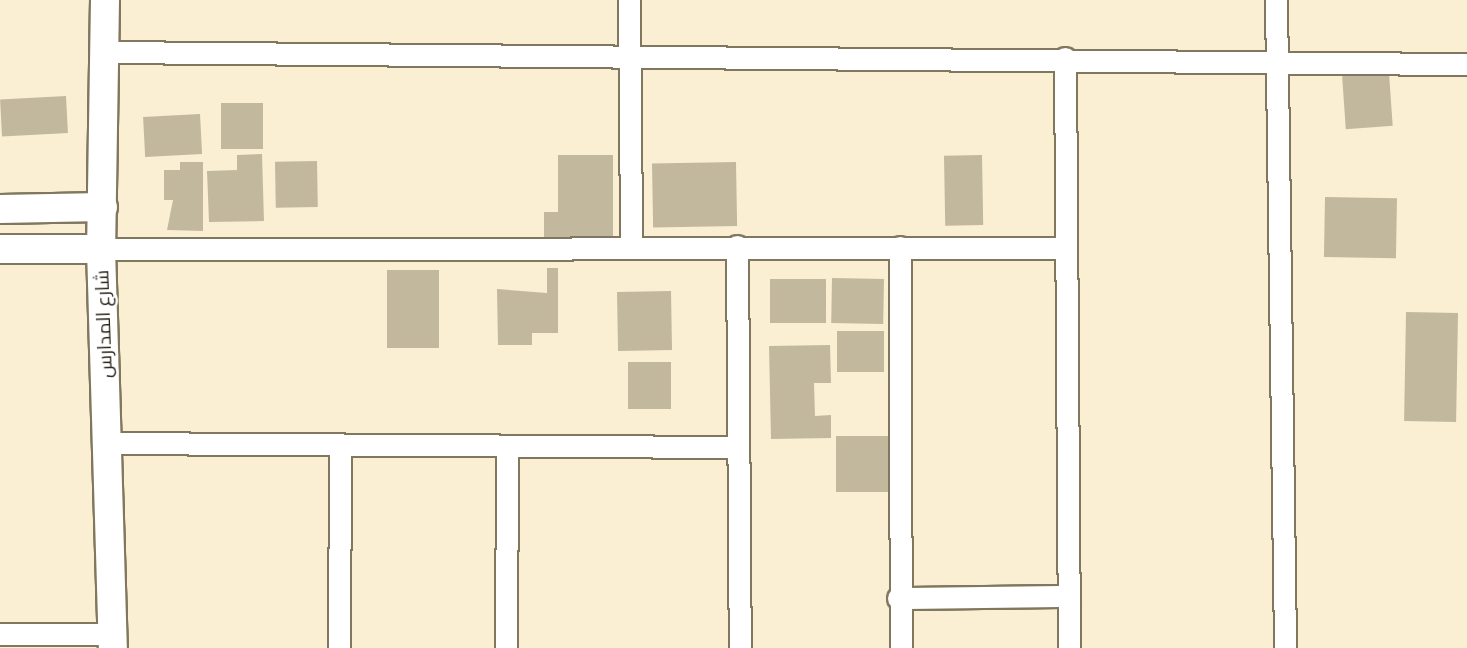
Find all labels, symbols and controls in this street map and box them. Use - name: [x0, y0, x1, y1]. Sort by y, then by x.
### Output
- street label: شارع المدارس: [91, 269, 117, 379]

